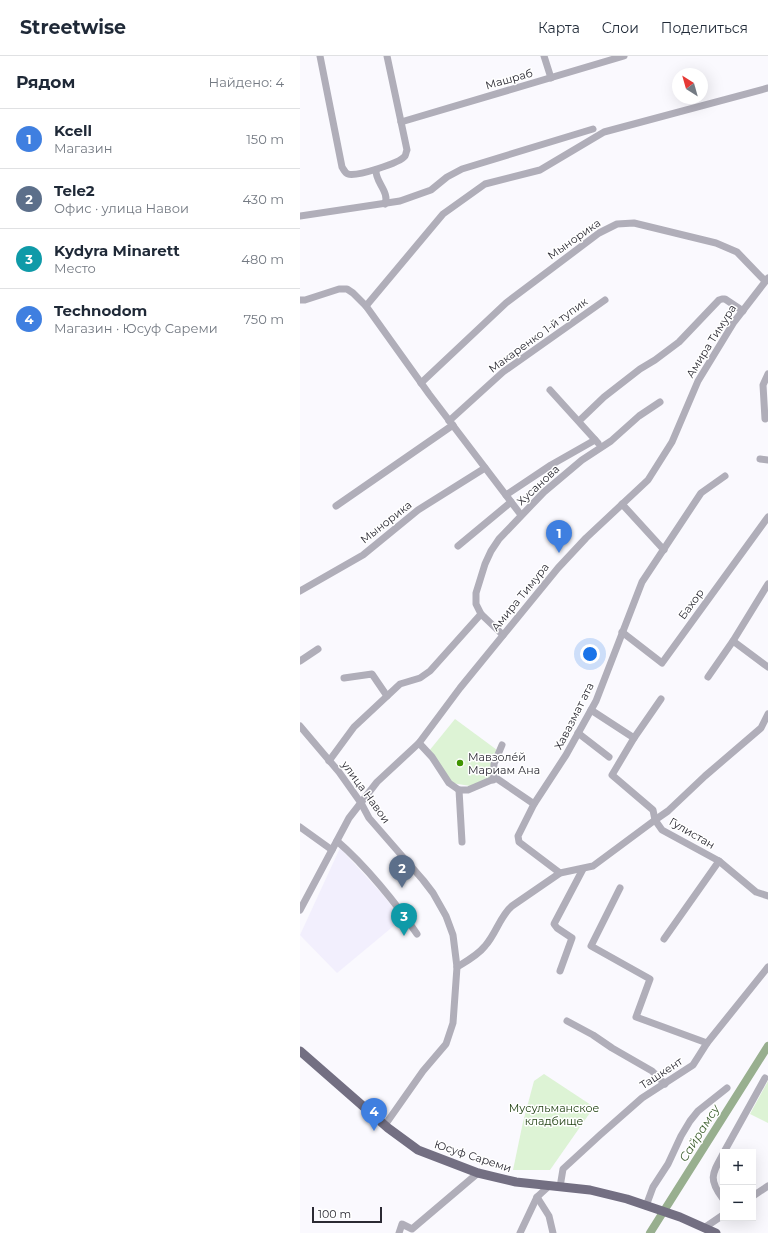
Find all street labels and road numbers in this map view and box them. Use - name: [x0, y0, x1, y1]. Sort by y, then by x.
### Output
- street label: Машраб: [484, 66, 534, 92]
- street label: Мынорика: [545, 216, 603, 262]
- street label: Макаренко 1-й тупик: [486, 294, 591, 376]
- street label: Амира Тимура: [683, 302, 739, 380]
- street label: Хусанова: [514, 462, 562, 508]
- street label: Мынорика: [357, 498, 415, 546]
- street label: Амира Тимура: [488, 560, 552, 634]
- street label: Бахор: [675, 586, 707, 622]
- street label: Хавазмат ата: [551, 680, 597, 752]
- street label: улица Навои: [338, 757, 393, 826]
- street label: Гулистан: [667, 814, 717, 852]
- street label: Ташкент: [637, 1054, 686, 1092]
- street label: Юсуф Сареми: [433, 1137, 513, 1175]

